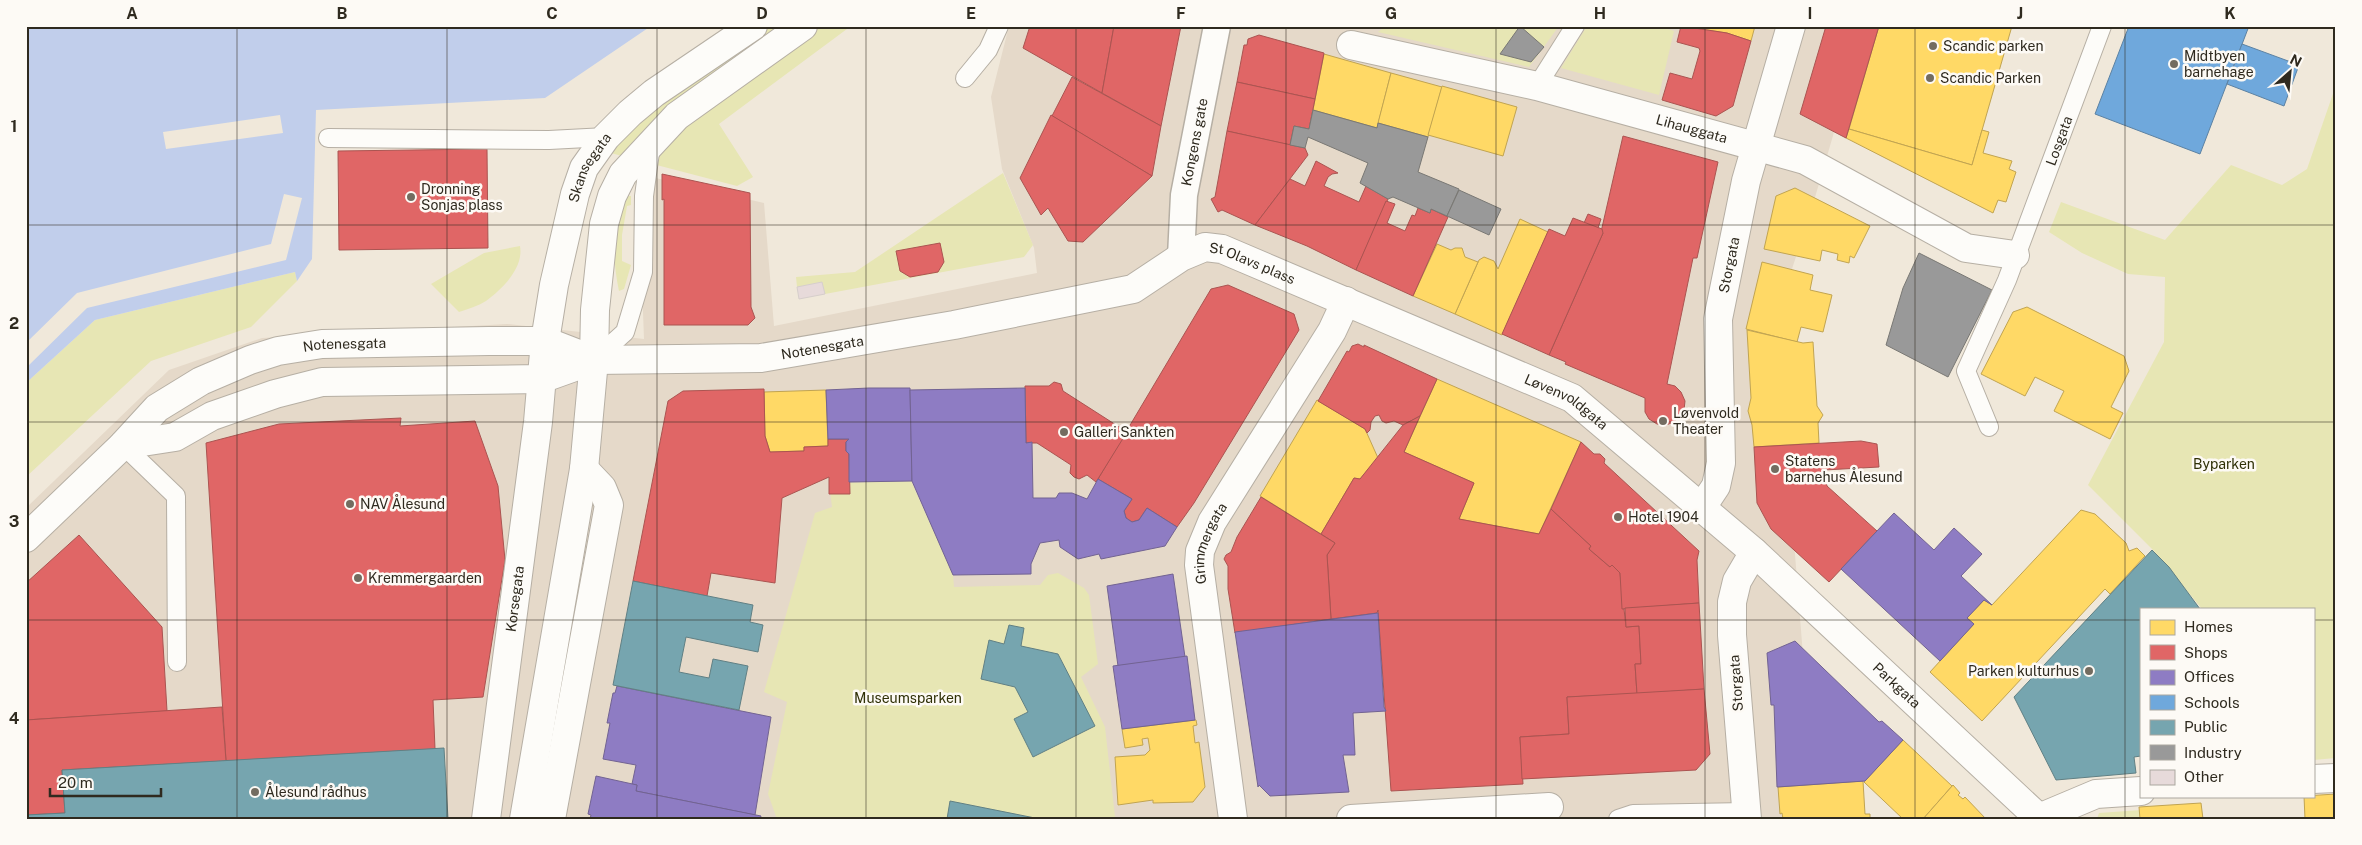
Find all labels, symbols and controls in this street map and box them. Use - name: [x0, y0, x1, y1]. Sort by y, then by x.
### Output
- text: A: [126, 4, 138, 23]
- text: B: [337, 4, 348, 23]
- text: C: [546, 4, 558, 23]
- text: D: [756, 4, 768, 23]
- text: E: [966, 4, 976, 23]
- text: F: [1176, 4, 1186, 23]
- text: G: [1385, 4, 1397, 23]
- text: H: [1594, 4, 1606, 23]
- text: I: [1808, 4, 1812, 23]
- text: J: [2017, 4, 2023, 23]
- text: K: [2224, 4, 2236, 23]
- place label: Scandic parken: [1943, 38, 2044, 54]
- marker: Scandic parken: [1927, 40, 1939, 52]
- place label: Midtbyen barnehage: [2184, 48, 2254, 80]
- north arrow: [2264, 48, 2314, 98]
- text: N: [2287, 51, 2304, 70]
- marker: Midtbyen barnehage: [2168, 58, 2180, 70]
- place label: Scandic Parken: [1940, 70, 2041, 86]
- marker: Scandic Parken: [1924, 72, 1936, 84]
- street label: Kongens gate: [1178, 97, 1211, 187]
- street label: Lihauggata: [1654, 111, 1729, 146]
- street label: Losgata: [2042, 114, 2076, 168]
- text: 1: [11, 117, 17, 136]
- street label: Skansegata: [565, 130, 614, 204]
- place label: Dronning Sonjas plass: [421, 181, 502, 213]
- marker: Dronning Sonjas plass: [405, 191, 417, 203]
- street label: Storgata: [1716, 236, 1742, 294]
- street label: St Olavs plass: [1208, 240, 1298, 287]
- text: 2: [9, 314, 19, 333]
- street label: Notenesgata: [780, 333, 865, 362]
- street label: Notenesgata: [302, 335, 386, 355]
- street label: Løvenvoldgata: [1522, 371, 1611, 433]
- place label: Løvenvold Theater: [1673, 405, 1739, 437]
- marker: Løvenvold Theater: [1657, 415, 1669, 427]
- place label: Galleri Sankten: [1074, 424, 1174, 440]
- marker: Galleri Sankten: [1058, 426, 1070, 438]
- place label: Statens barnehus Ålesund: [1785, 453, 1903, 485]
- park label: Byparken: [2193, 456, 2255, 472]
- marker: Statens barnehus Ålesund: [1769, 463, 1781, 475]
- place label: NAV Ålesund: [360, 494, 445, 512]
- marker: NAV Ålesund: [344, 498, 356, 510]
- street label: Grimmergata: [1191, 500, 1230, 585]
- place label: Hotel 1904: [1628, 509, 1699, 525]
- marker: Hotel 1904: [1612, 511, 1624, 523]
- text: 3: [9, 512, 19, 531]
- street label: Korsegata: [503, 565, 527, 633]
- place label: Kremmergaarden: [368, 570, 482, 586]
- marker: Kremmergaarden: [352, 572, 364, 584]
- legend: [2140, 608, 2314, 798]
- text: Homes: [2184, 618, 2233, 635]
- text: Shops: [2184, 644, 2228, 661]
- street label: Storgata: [1726, 654, 1746, 712]
- street label: Parkgata: [1870, 659, 1924, 711]
- place label: Parken kulturhus: [1968, 663, 2079, 679]
- marker: Parken kulturhus: [2083, 665, 2095, 677]
- text: Offices: [2184, 668, 2234, 685]
- park label: Museumsparken: [854, 690, 962, 706]
- text: Schools: [2184, 694, 2240, 711]
- text: 4: [9, 709, 20, 728]
- text: Public: [2184, 718, 2228, 735]
- text: Industry: [2184, 744, 2242, 761]
- scale bar: [50, 765, 161, 797]
- text: Other: [2184, 768, 2224, 785]
- text: 20 m: [58, 774, 93, 791]
- place label: Ålesund rådhus: [265, 782, 367, 800]
- marker: Ålesund rådhus: [249, 786, 261, 798]

